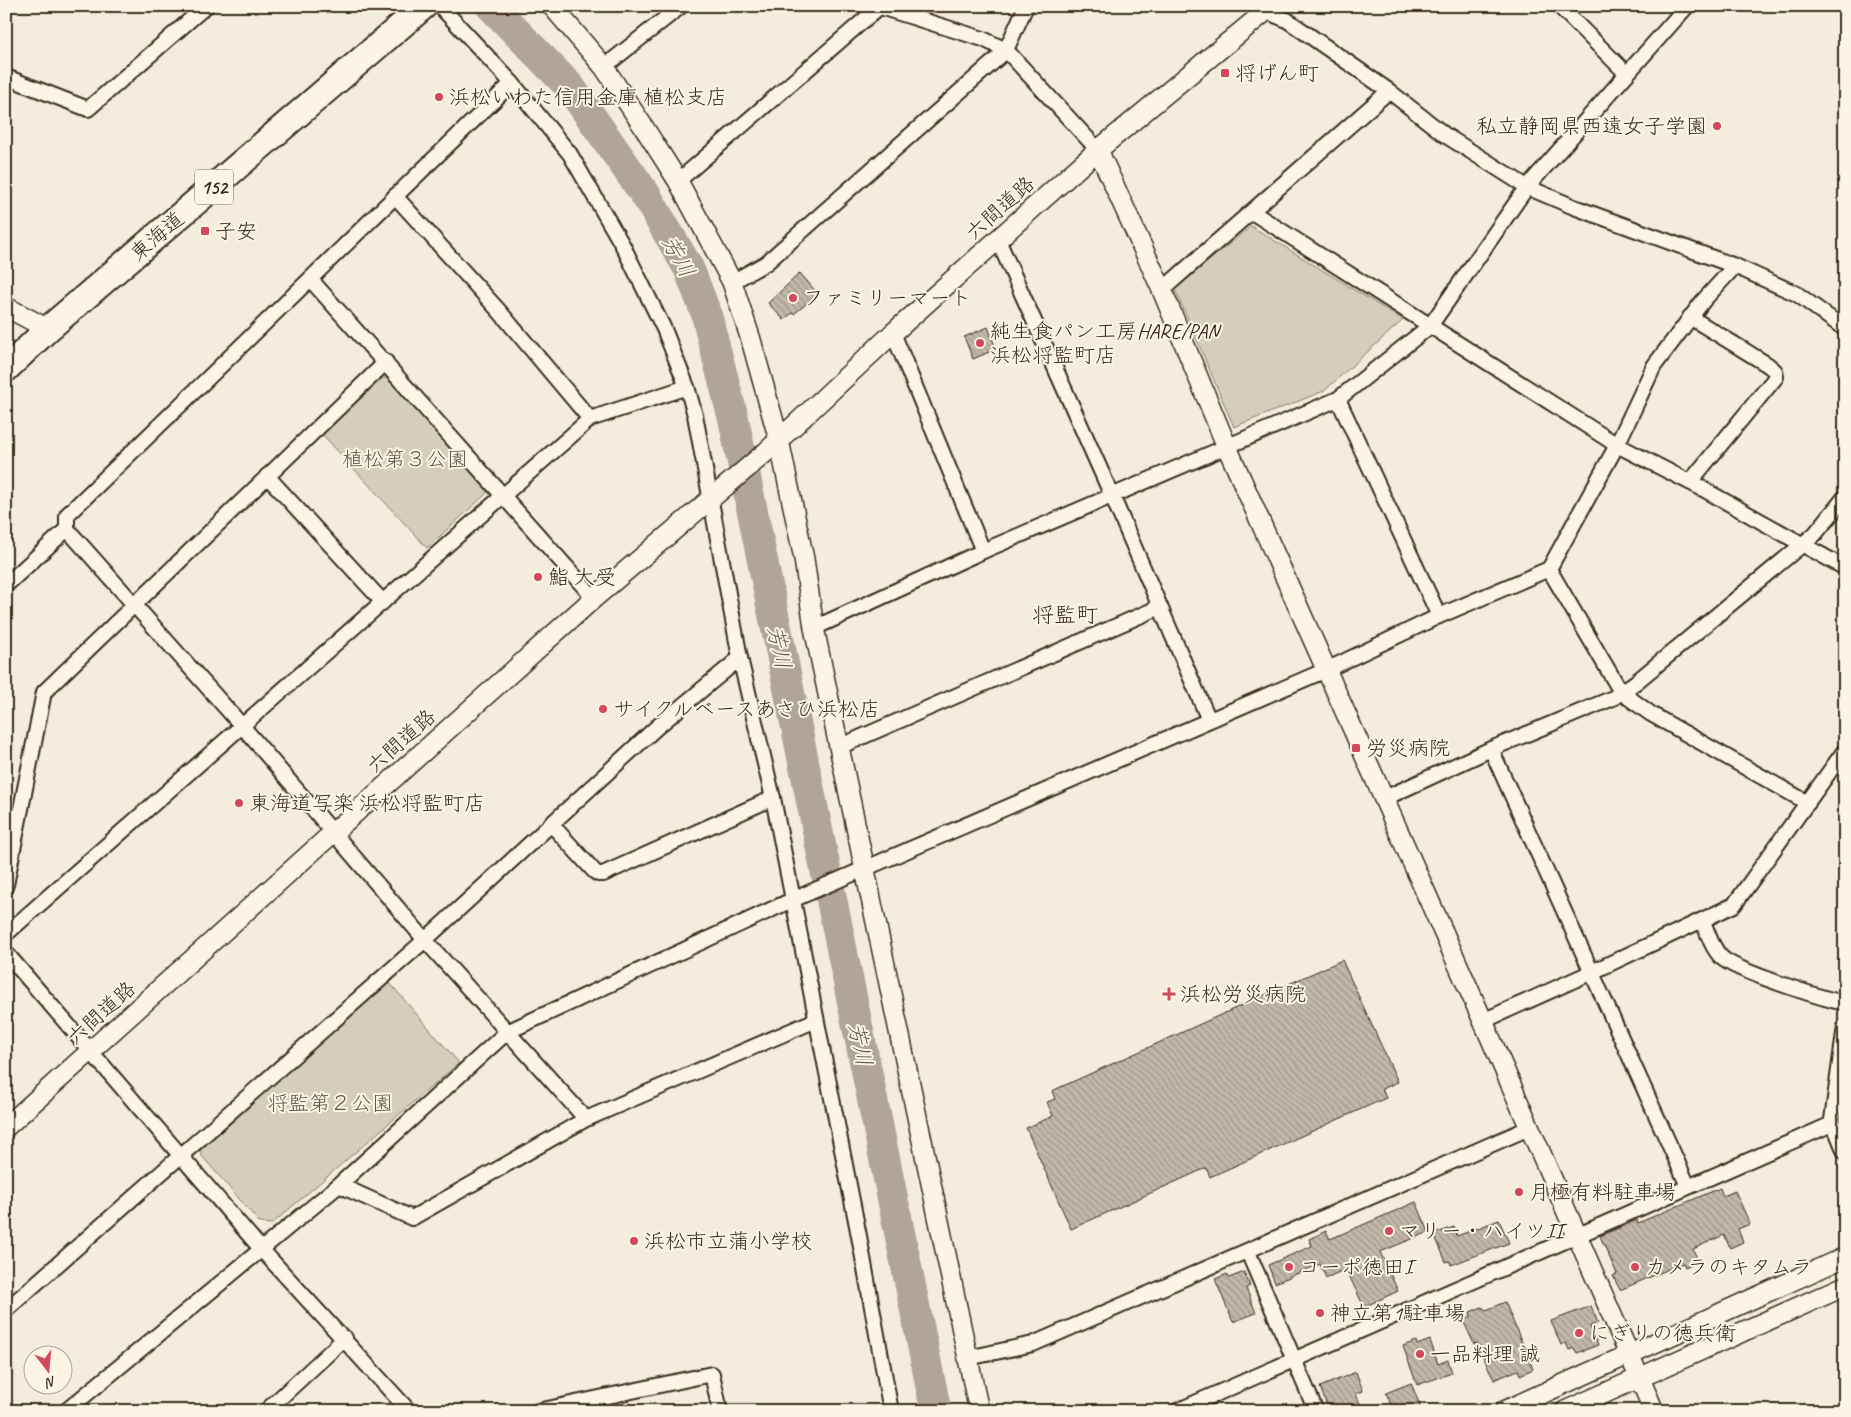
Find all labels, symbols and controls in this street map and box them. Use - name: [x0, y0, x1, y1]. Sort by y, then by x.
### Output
- place label: 将げん町: [1235, 60, 1319, 86]
- marker: 将げん町: [1219, 67, 1231, 79]
- place label: 浜松いわた信用金庫 植松支店: [449, 84, 727, 110]
- marker: 浜松いわた信用金庫 植松支店: [433, 91, 445, 103]
- place label: 私立静岡県西遠女子学園: [1476, 113, 1707, 139]
- marker: 私立静岡県西遠女子学園: [1711, 120, 1723, 132]
- road number: 152: [195, 170, 233, 204]
- street label: 六間道路: [960, 170, 1040, 246]
- street label: 東海道: [125, 206, 189, 266]
- place label: 子安: [215, 218, 257, 244]
- marker: 子安: [199, 225, 211, 237]
- water label: 芳川: [655, 230, 701, 283]
- place label: ファミリーマート: [803, 285, 971, 311]
- marker: ファミリーマート: [787, 292, 799, 304]
- place label: 純生食パン工房HARE/PAN 浜松将監町店: [990, 318, 1222, 368]
- marker: 純生食パン工房HARE/PAN 浜松将監町店: [974, 337, 986, 349]
- park label: 植松第３公園: [342, 446, 468, 472]
- place label: 鮨 大受: [548, 564, 616, 590]
- marker: 鮨 大受: [532, 571, 544, 583]
- district label: 将監町: [1032, 601, 1098, 629]
- water label: 芳川: [761, 623, 797, 672]
- place label: サイクルベースあさひ浜松店: [613, 696, 880, 722]
- street label: 六間道路: [361, 703, 441, 779]
- marker: サイクルベースあさひ浜松店: [597, 703, 609, 715]
- place label: 労災病院: [1366, 735, 1450, 761]
- marker: 労災病院: [1350, 742, 1362, 754]
- place label: 東海道写楽 浜松将監町店: [249, 790, 485, 816]
- marker: 東海道写楽 浜松将監町店: [233, 797, 245, 809]
- street label: 六間道路: [61, 975, 141, 1051]
- place label: 浜松労災病院: [1180, 981, 1306, 1007]
- marker: 浜松労災病院: [1162, 987, 1176, 1001]
- water label: 芳川: [842, 1020, 878, 1069]
- park label: 将監第２公園: [267, 1090, 393, 1116]
- place label: 月極有料駐車場: [1529, 1179, 1676, 1205]
- marker: 月極有料駐車場: [1513, 1186, 1525, 1198]
- place label: マリー・ハイツII: [1399, 1218, 1568, 1244]
- marker: マリー・ハイツII: [1383, 1225, 1395, 1237]
- place label: 浜松市立蒲小学校: [644, 1228, 812, 1254]
- marker: 浜松市立蒲小学校: [628, 1235, 640, 1247]
- place label: コーポ徳田I: [1299, 1254, 1417, 1280]
- place label: カメラのキタムラ: [1645, 1254, 1813, 1280]
- marker: コーポ徳田I: [1283, 1261, 1295, 1273]
- marker: カメラのキタムラ: [1629, 1261, 1641, 1273]
- place label: 神立第1駐車場: [1330, 1300, 1465, 1326]
- marker: 神立第1駐車場: [1314, 1307, 1326, 1319]
- place label: にぎりの徳兵衛: [1589, 1320, 1736, 1346]
- marker: にぎりの徳兵衛: [1573, 1327, 1585, 1339]
- place label: 一品料理 誠: [1430, 1341, 1540, 1367]
- north arrow: [22, 1344, 72, 1394]
- marker: 一品料理 誠: [1414, 1348, 1426, 1360]
- text: N: [43, 1373, 58, 1392]

